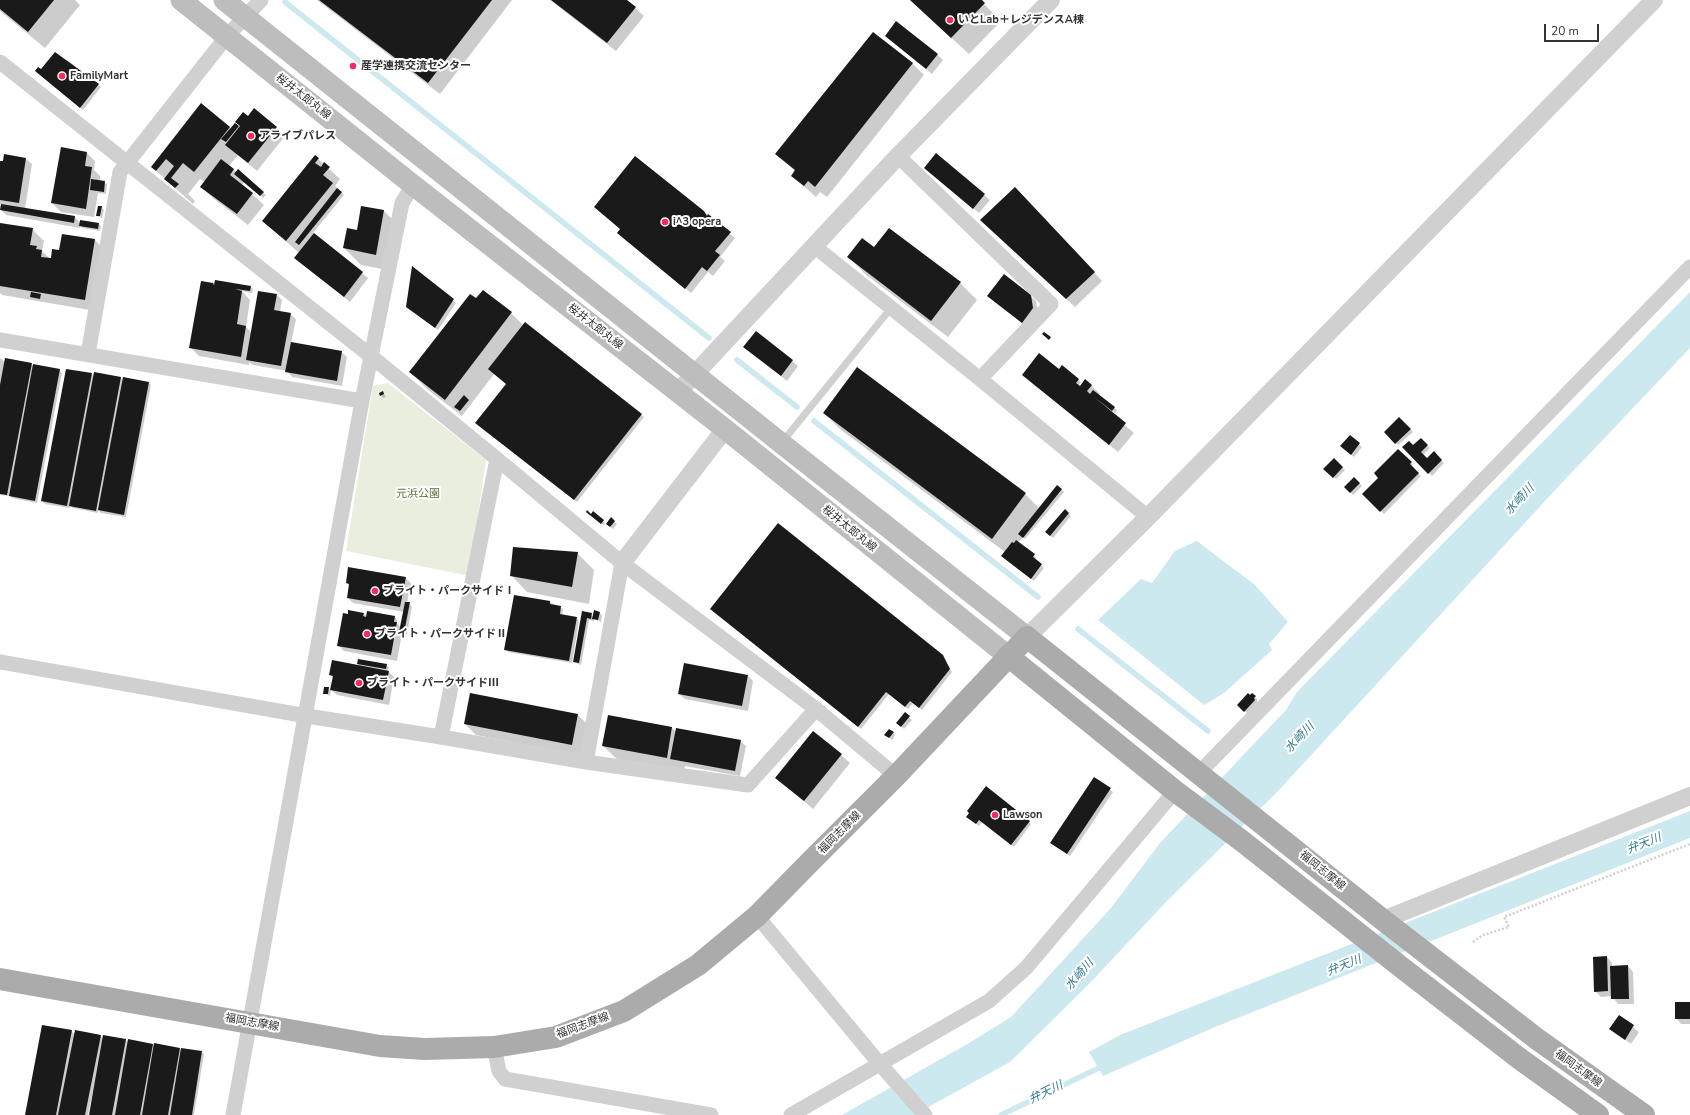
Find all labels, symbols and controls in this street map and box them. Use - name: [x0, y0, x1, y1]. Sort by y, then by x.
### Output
- place label: いとLab＋レジデンスA棟: [958, 13, 1084, 27]
- marker: いとLab＋レジデンスA棟: [945, 15, 955, 25]
- scale bar: [1546, 16, 1601, 42]
- text: 20 m: [1551, 23, 1579, 39]
- place label: 産学連携交流センター: [361, 59, 471, 73]
- marker: 産学連携交流センター: [348, 61, 358, 71]
- place label: FamilyMart: [70, 69, 128, 83]
- marker: FamilyMart: [57, 71, 67, 81]
- street label: 桜井太郎丸線: [273, 71, 333, 123]
- place label: アライブパレス: [259, 129, 336, 143]
- marker: アライブパレス: [246, 131, 256, 141]
- place label: i^3 opera: [673, 215, 721, 229]
- marker: i^3 opera: [660, 217, 670, 227]
- street label: 桜井太郎丸線: [565, 301, 625, 353]
- water label: 水崎川: [1502, 482, 1538, 518]
- park label: 元浜公園: [396, 487, 440, 501]
- street label: 桜井太郎丸線: [819, 503, 879, 555]
- place label: ブライト・パークサイドⅠ: [383, 584, 515, 598]
- marker: ブライト・パークサイドⅠ: [370, 586, 380, 596]
- place label: ブライト・パークサイドⅡ: [375, 627, 507, 641]
- marker: ブライト・パークサイドⅡ: [362, 629, 372, 639]
- place label: ブライト・パークサイドⅢ: [367, 676, 499, 690]
- marker: ブライト・パークサイドⅢ: [354, 678, 364, 688]
- water label: 水崎川: [1282, 720, 1318, 756]
- place label: Lawson: [1003, 808, 1043, 822]
- street label: 福岡志摩線: [816, 809, 864, 857]
- marker: Lawson: [990, 810, 1000, 820]
- water label: 弁天川: [1625, 831, 1663, 857]
- street label: 福岡志摩線: [1296, 849, 1348, 893]
- water label: 弁天川: [1325, 953, 1363, 979]
- water label: 水崎川: [1063, 957, 1097, 993]
- street label: 福岡志摩線: [555, 1010, 611, 1042]
- street label: 福岡志摩線: [224, 1012, 280, 1034]
- street label: 福岡志摩線: [1552, 1047, 1604, 1091]
- water label: 弁天川: [1027, 1079, 1065, 1107]

